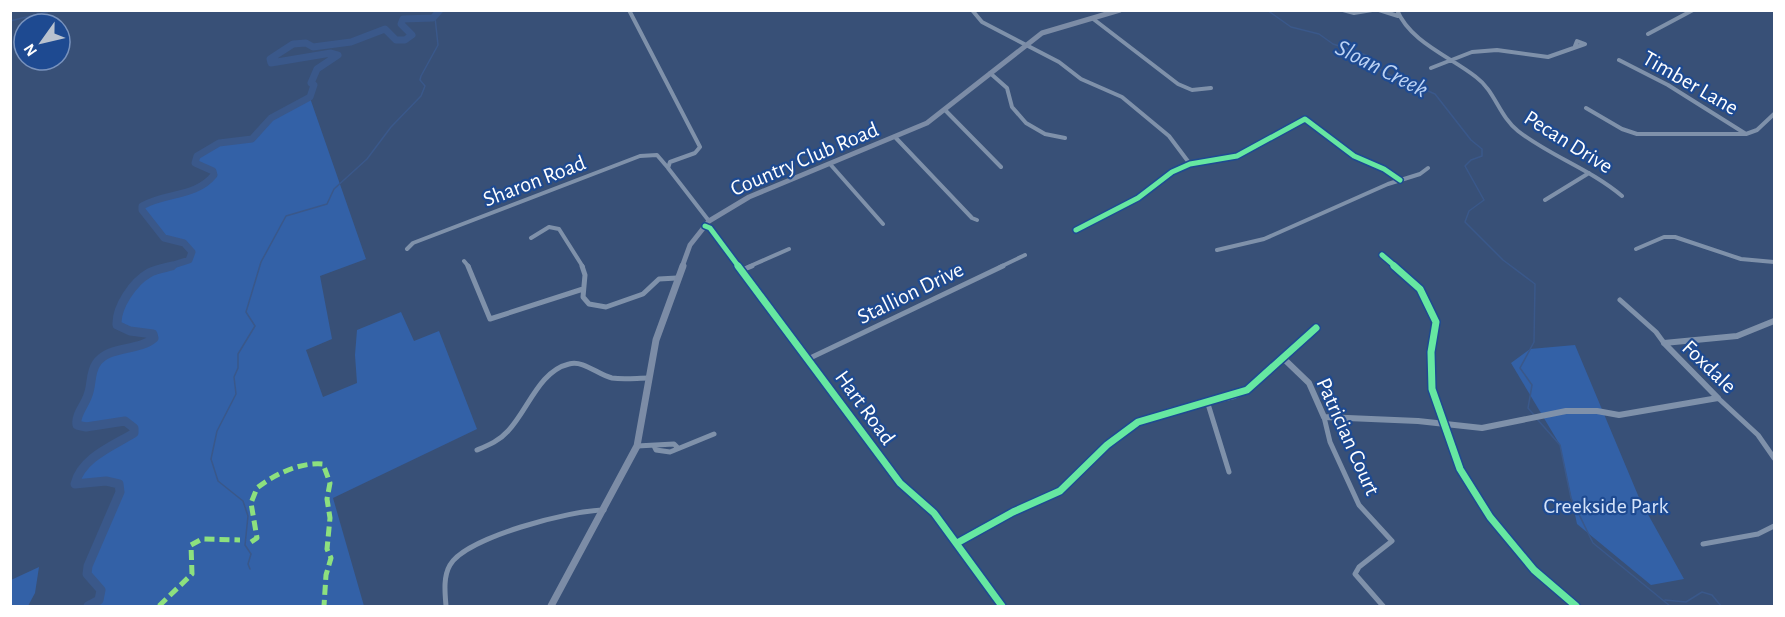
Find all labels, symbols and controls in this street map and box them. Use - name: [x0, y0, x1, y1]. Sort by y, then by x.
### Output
- north arrow: [12, 12, 72, 72]
- water label: Sloan Creek: [1331, 35, 1432, 102]
- text: N: [21, 41, 40, 59]
- street label: Timber Lane: [1639, 47, 1742, 119]
- street label: Pecan Drive: [1520, 106, 1617, 178]
- street label: Country Club Road: [727, 118, 882, 200]
- street label: Sharon Road: [480, 151, 589, 211]
- street label: Stallion Drive: [854, 258, 967, 328]
- street label: Foxdale: [1678, 336, 1741, 397]
- street label: Hart Road: [831, 366, 899, 449]
- street label: Patrician Court: [1312, 374, 1384, 498]
- park label: Creekside Park: [1543, 495, 1669, 517]

